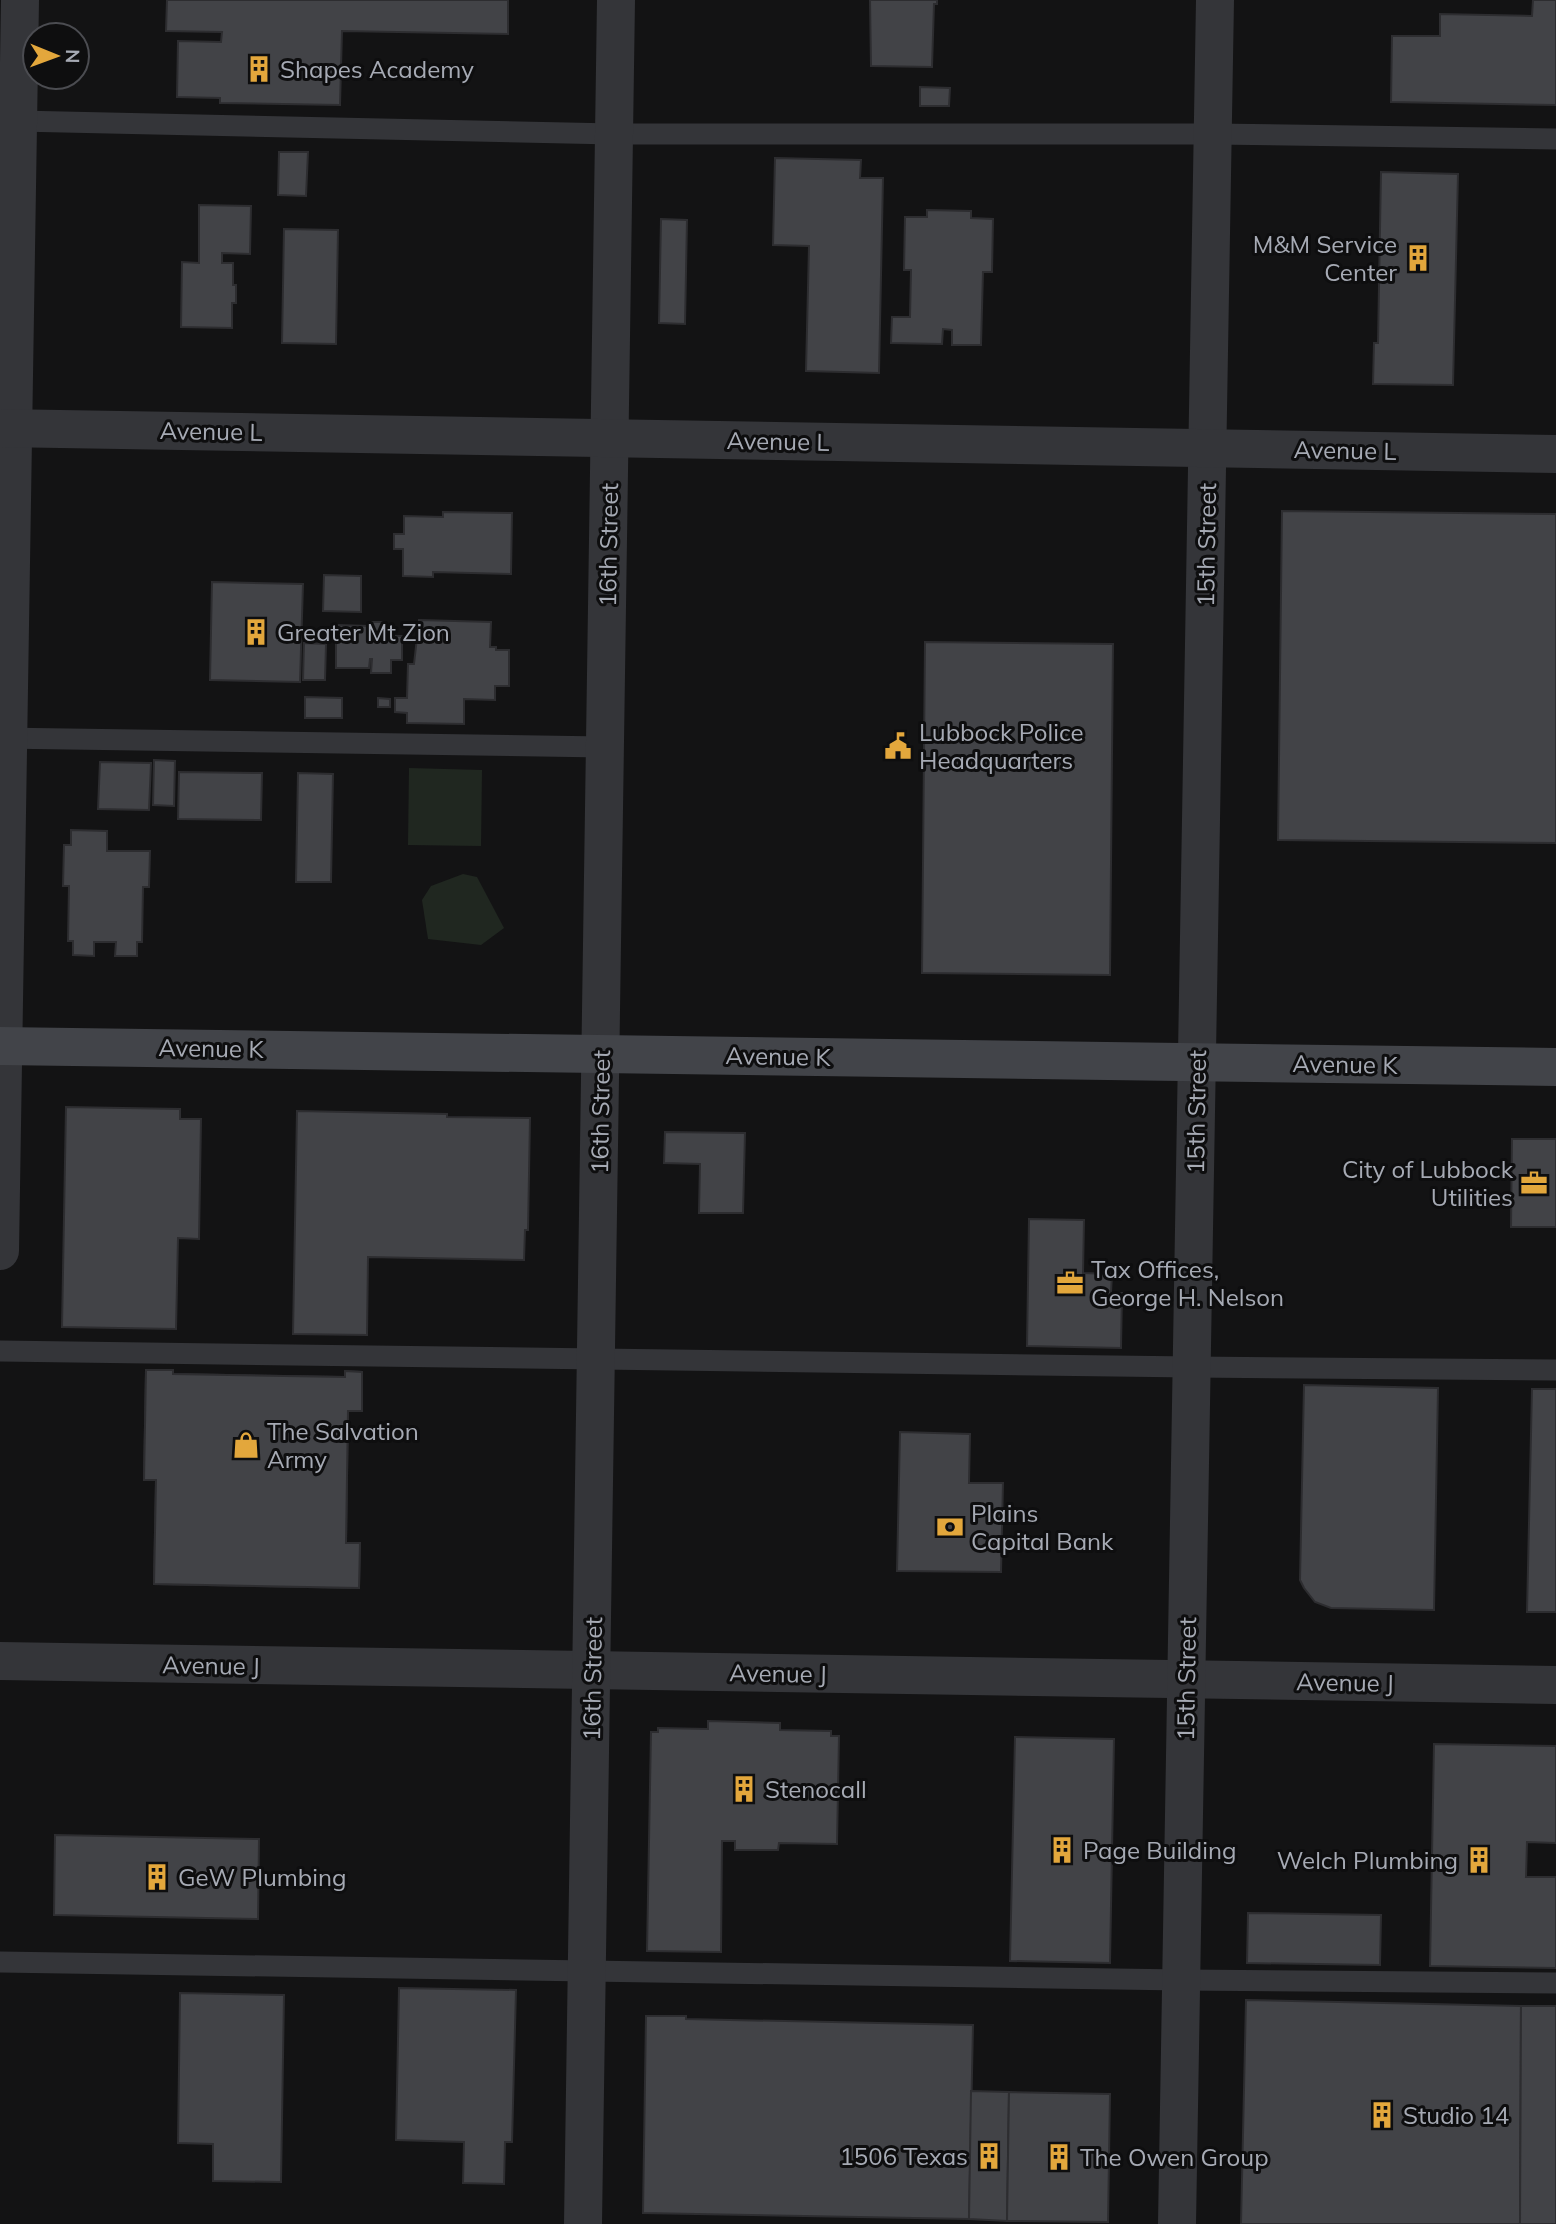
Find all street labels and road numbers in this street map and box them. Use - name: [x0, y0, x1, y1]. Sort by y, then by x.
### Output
- street label: Avenue L: [159, 415, 263, 447]
- street label: Avenue L: [726, 425, 830, 457]
- street label: Avenue L: [1293, 434, 1397, 466]
- street label: 16th Street: [592, 483, 624, 607]
- street label: 15th Street: [1190, 483, 1222, 607]
- street label: Avenue K: [158, 1032, 265, 1064]
- street label: Avenue K: [725, 1040, 832, 1072]
- street label: Avenue K: [1292, 1048, 1399, 1080]
- street label: 16th Street: [584, 1050, 616, 1174]
- street label: 15th Street: [1180, 1050, 1212, 1174]
- street label: 16th Street: [576, 1617, 608, 1741]
- street label: 15th Street: [1170, 1617, 1202, 1741]
- street label: Avenue J: [162, 1649, 260, 1681]
- street label: Avenue J: [729, 1657, 827, 1689]
- street label: Avenue J: [1296, 1666, 1394, 1698]

